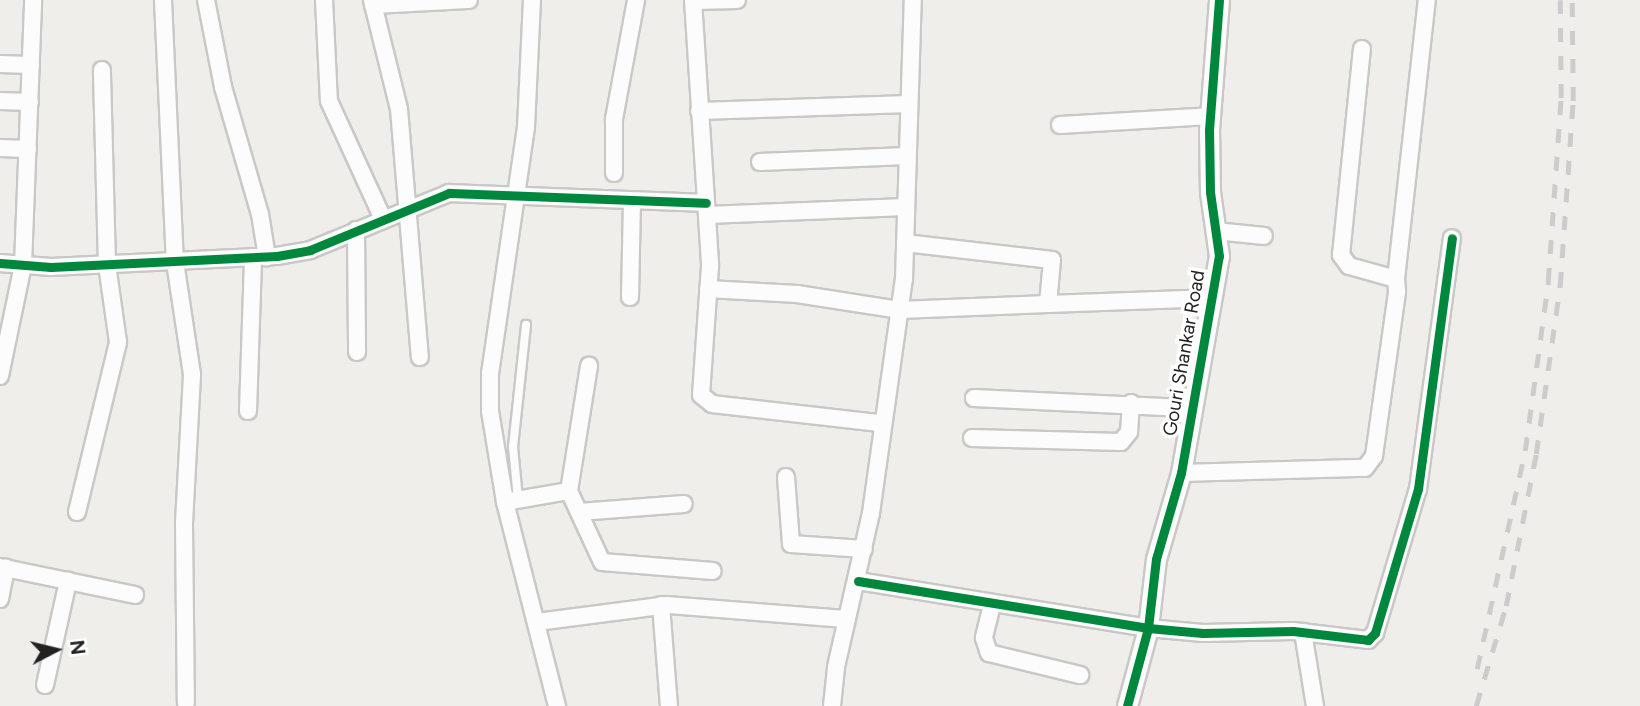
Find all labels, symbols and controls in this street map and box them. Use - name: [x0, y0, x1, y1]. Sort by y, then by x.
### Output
- street label: Gouri Shankar Road: [1158, 268, 1210, 438]
- north arrow: [21, 615, 91, 685]
- text: N: [65, 639, 90, 656]

